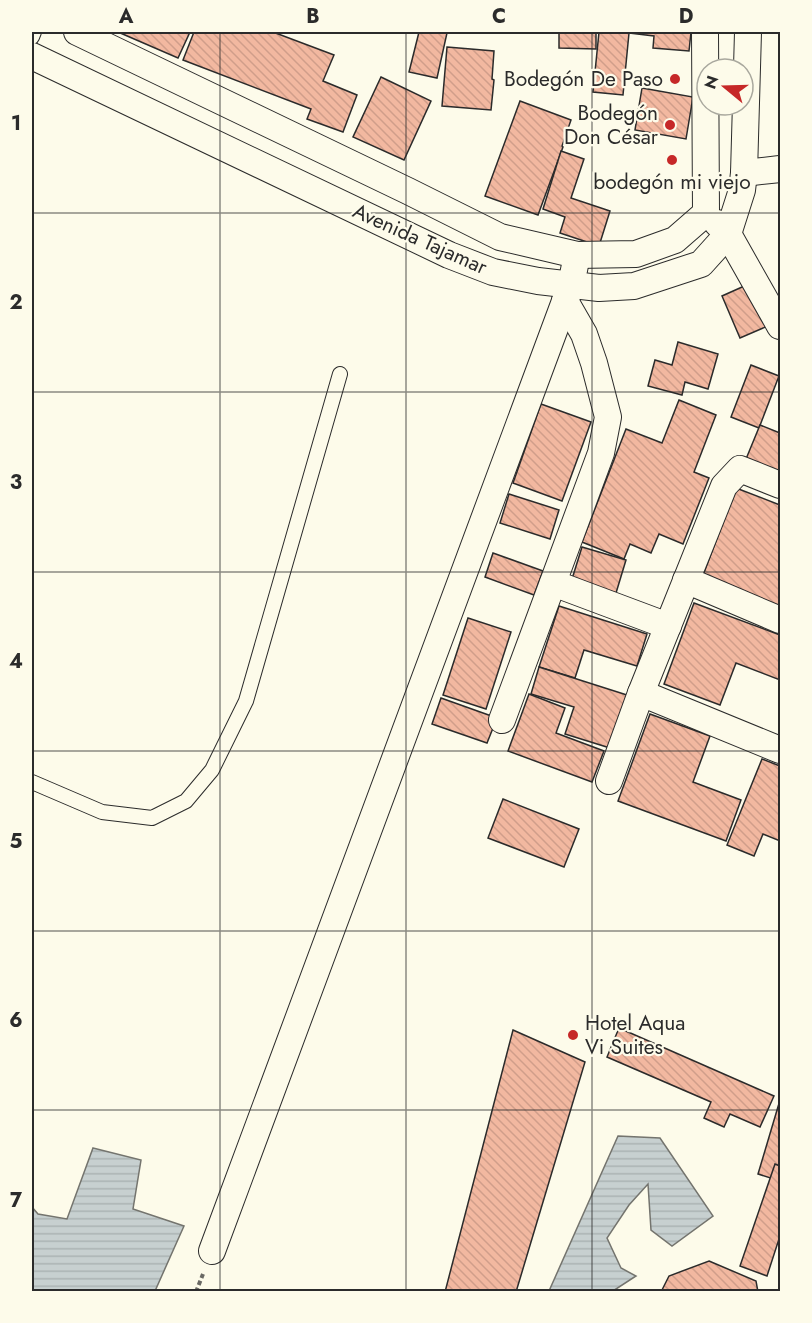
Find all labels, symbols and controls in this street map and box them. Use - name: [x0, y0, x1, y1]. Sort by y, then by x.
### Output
- text: A: [118, 2, 134, 31]
- text: B: [306, 2, 320, 31]
- text: C: [492, 2, 506, 31]
- text: D: [679, 2, 693, 31]
- north arrow: [695, 57, 755, 117]
- place label: Bodegón De Paso: [504, 64, 663, 94]
- marker: Bodegón De Paso: [668, 72, 682, 86]
- text: N: [698, 73, 724, 92]
- place label: Bodegón Don César: [564, 98, 659, 152]
- text: 1: [11, 109, 21, 138]
- marker: Bodegón Don César: [663, 118, 677, 132]
- marker: bodegón mi viejo: [665, 153, 679, 167]
- place label: bodegón mi viejo: [593, 167, 751, 197]
- street label: Avenida Tajamar: [348, 196, 493, 282]
- text: 2: [9, 288, 23, 317]
- text: 3: [10, 468, 22, 497]
- text: 4: [9, 647, 23, 676]
- text: 5: [10, 827, 23, 856]
- text: 6: [9, 1006, 23, 1035]
- place label: Hotel Aqua Vi Suites: [585, 1008, 685, 1062]
- marker: Hotel Aqua Vi Suites: [566, 1028, 580, 1042]
- text: 7: [10, 1186, 23, 1215]

